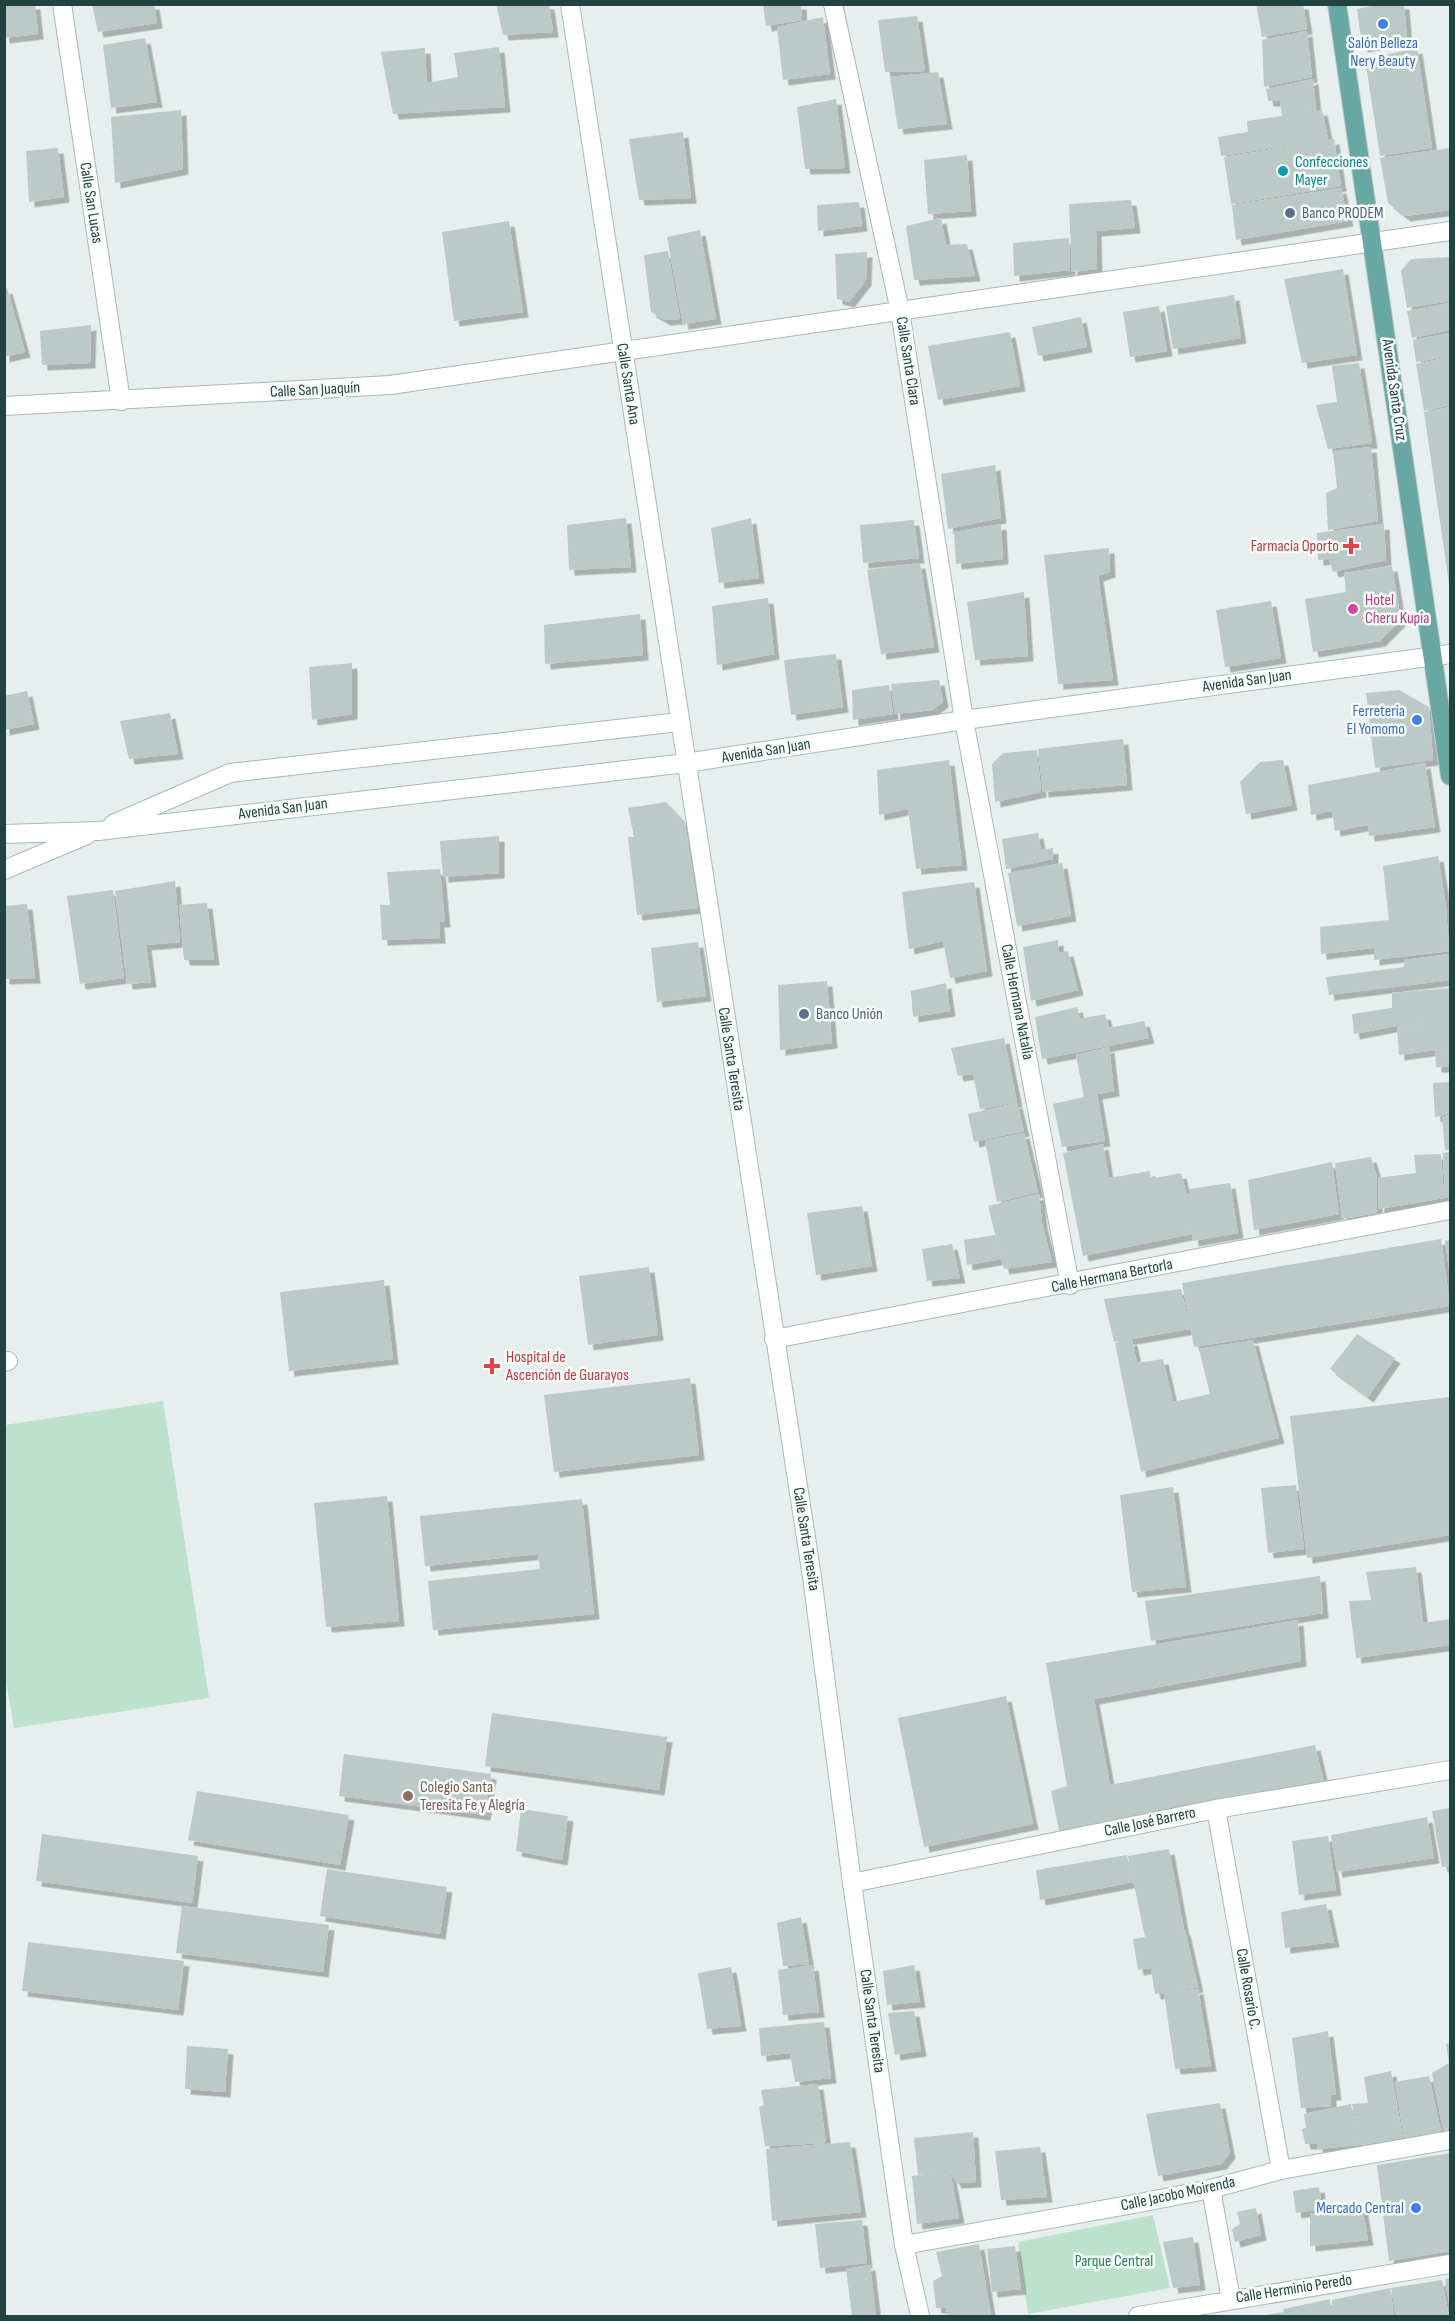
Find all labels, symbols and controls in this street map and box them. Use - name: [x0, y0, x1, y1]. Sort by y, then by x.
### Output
- marker: Salón Belleza Nery Beauty: [1376, 17, 1390, 31]
- place label: Salón Belleza Nery Beauty: [1348, 34, 1418, 71]
- place label: Confecciones Mayer: [1295, 153, 1368, 190]
- street label: Calle San Lucas: [75, 161, 107, 245]
- marker: Confecciones Mayer: [1276, 164, 1290, 178]
- place label: Banco PRODEM: [1302, 204, 1384, 223]
- marker: Banco PRODEM: [1283, 206, 1297, 220]
- street label: Calle Santa Clara: [892, 315, 924, 407]
- street label: Avenida Santa Cruz: [1377, 337, 1411, 442]
- street label: Calle Santa Ana: [612, 342, 644, 426]
- street label: Calle San Juaquín: [269, 378, 361, 402]
- place label: Farmacia Oporto: [1251, 537, 1339, 556]
- marker: Farmacia Oporto: [1344, 539, 1358, 553]
- place label: Hotel Cheru Kupia: [1365, 591, 1429, 628]
- marker: Hotel Cheru Kupia: [1346, 602, 1360, 616]
- street label: Avenida San Juan: [1200, 665, 1293, 697]
- place label: Ferreteria El Yomomo: [1347, 702, 1405, 739]
- marker: Ferreteria El Yomomo: [1410, 713, 1424, 727]
- street label: Avenida San Juan: [719, 735, 812, 768]
- street label: Avenida San Juan: [236, 794, 329, 824]
- street label: Calle Hermana Natalia: [996, 943, 1038, 1061]
- place label: Banco Unión: [816, 1005, 883, 1024]
- street label: Calle Santa Teresita: [713, 1006, 749, 1112]
- marker: Banco Unión: [797, 1007, 811, 1021]
- street label: Calle Hermana Bertorla: [1050, 1255, 1174, 1297]
- place label: Hospital de Ascención de Guarayos: [505, 1348, 629, 1385]
- marker: Hospital de Ascención de Guarayos: [483, 1357, 501, 1375]
- street label: Calle Santa Teresita: [788, 1486, 824, 1592]
- place label: Colegio Santa Teresita Fe y Alegría: [420, 1778, 525, 1815]
- marker: Colegio Santa Teresita Fe y Alegría: [401, 1789, 415, 1803]
- street label: Calle José Barrero: [1103, 1803, 1197, 1841]
- street label: Calle Rosario C.: [1232, 1947, 1264, 2031]
- street label: Calle Santa Teresita: [855, 1968, 889, 2074]
- street label: Calle Jacobo Moirenda: [1119, 2173, 1237, 2215]
- place label: Mercado Central: [1316, 2199, 1404, 2218]
- marker: Mercado Central: [1409, 2201, 1423, 2215]
- park label: Parque Central: [1075, 2252, 1153, 2271]
- street label: Calle Herminio Peredo: [1235, 2270, 1353, 2308]

